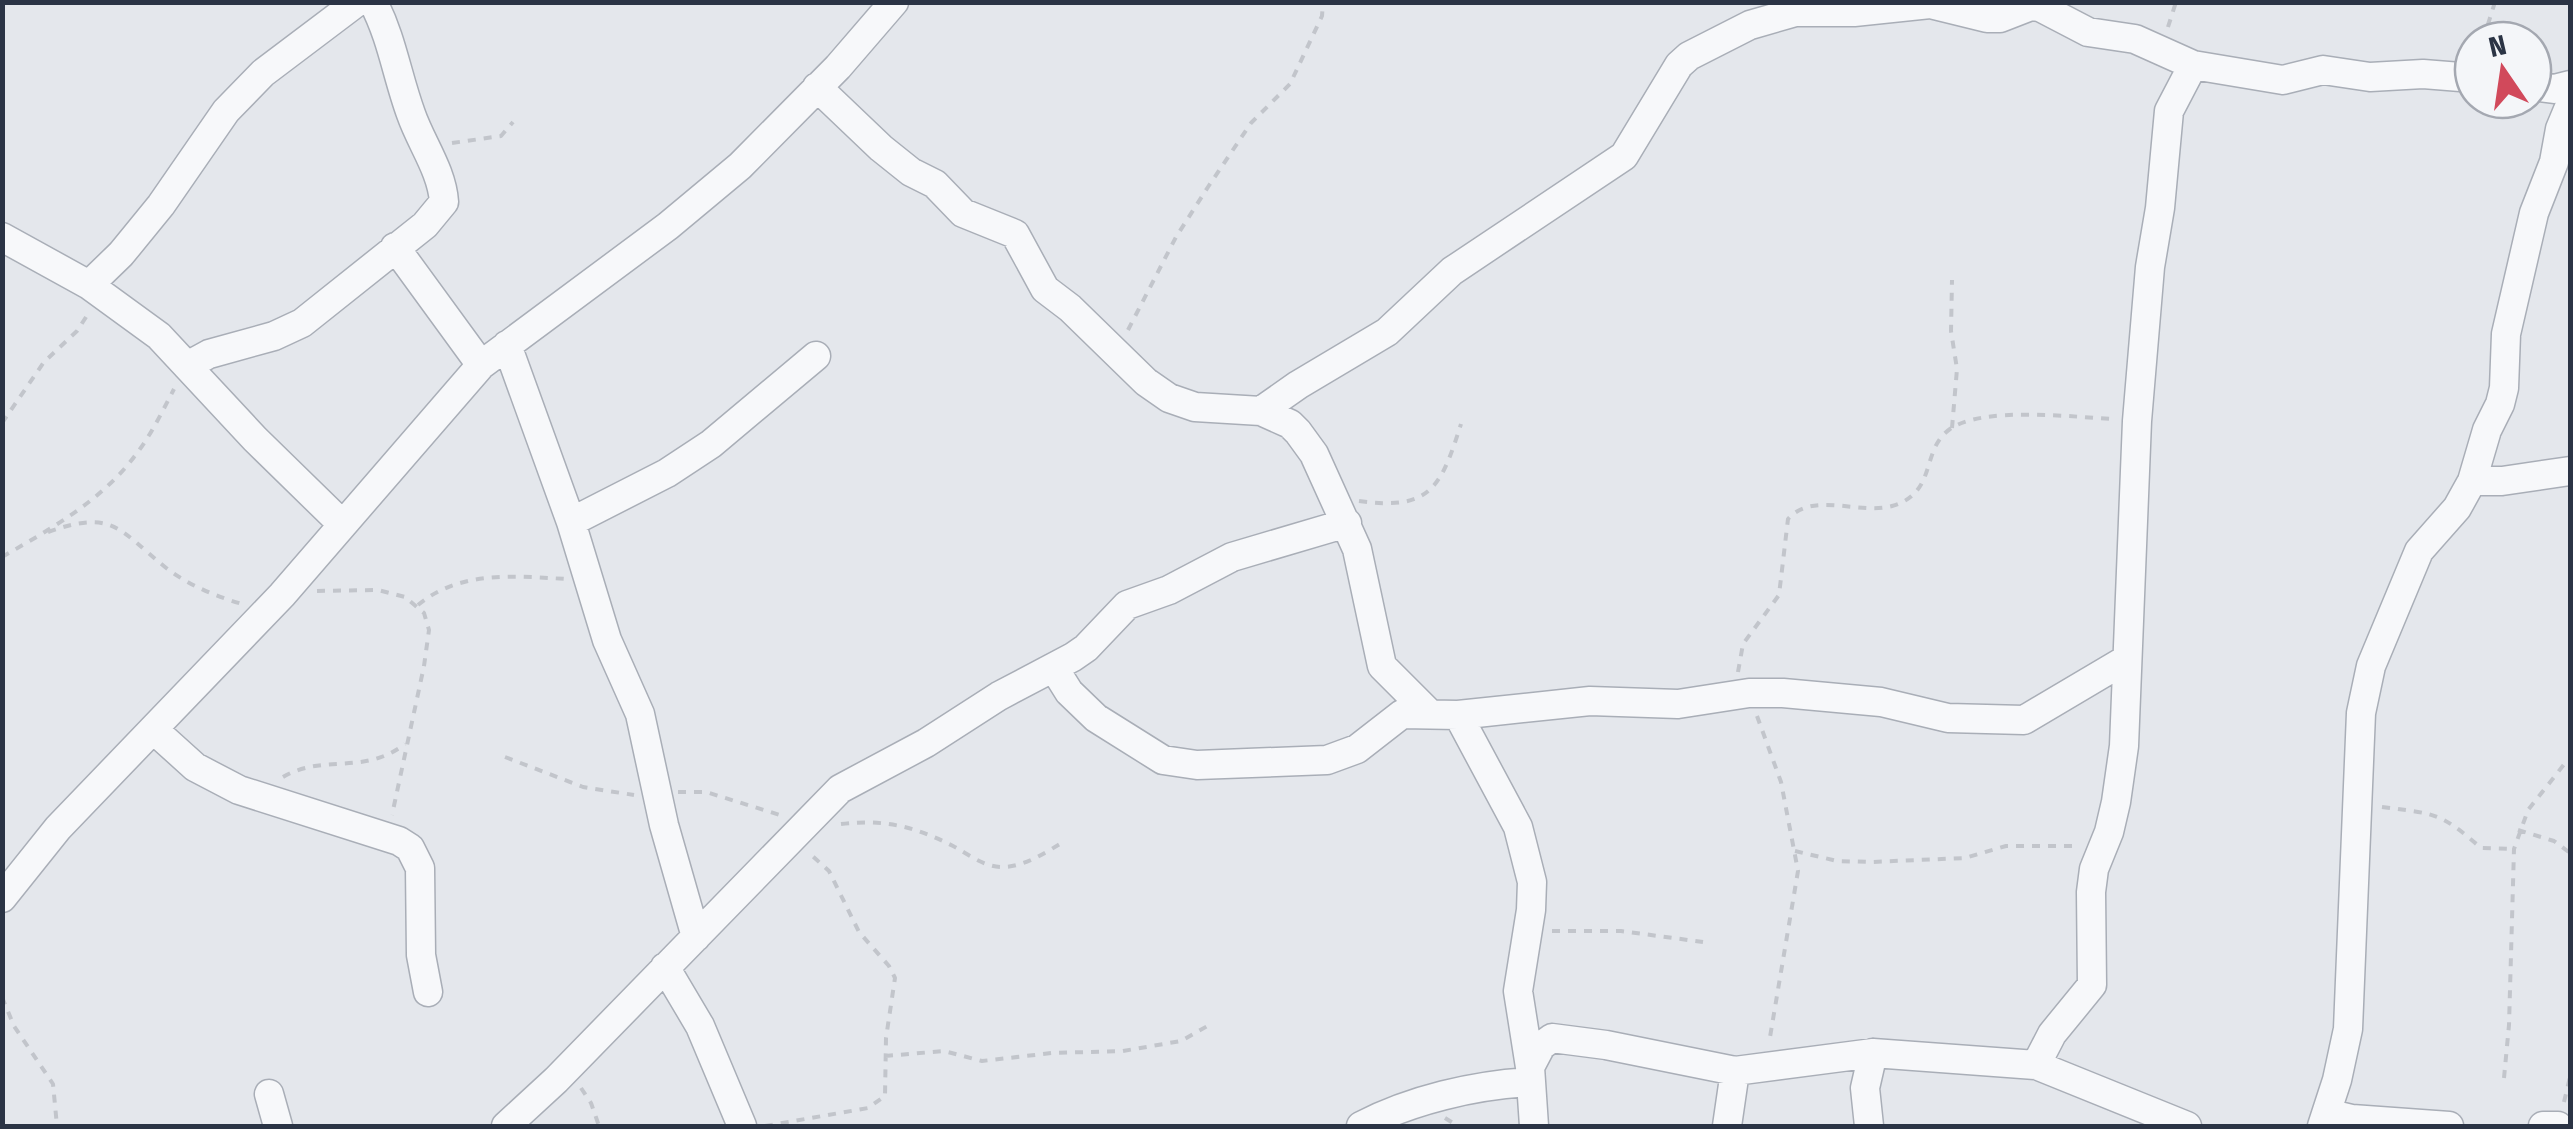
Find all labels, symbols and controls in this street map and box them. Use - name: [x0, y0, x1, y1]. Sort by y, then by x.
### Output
- north arrow: [2453, 20, 2553, 120]
- text: N: [2486, 28, 2509, 64]

